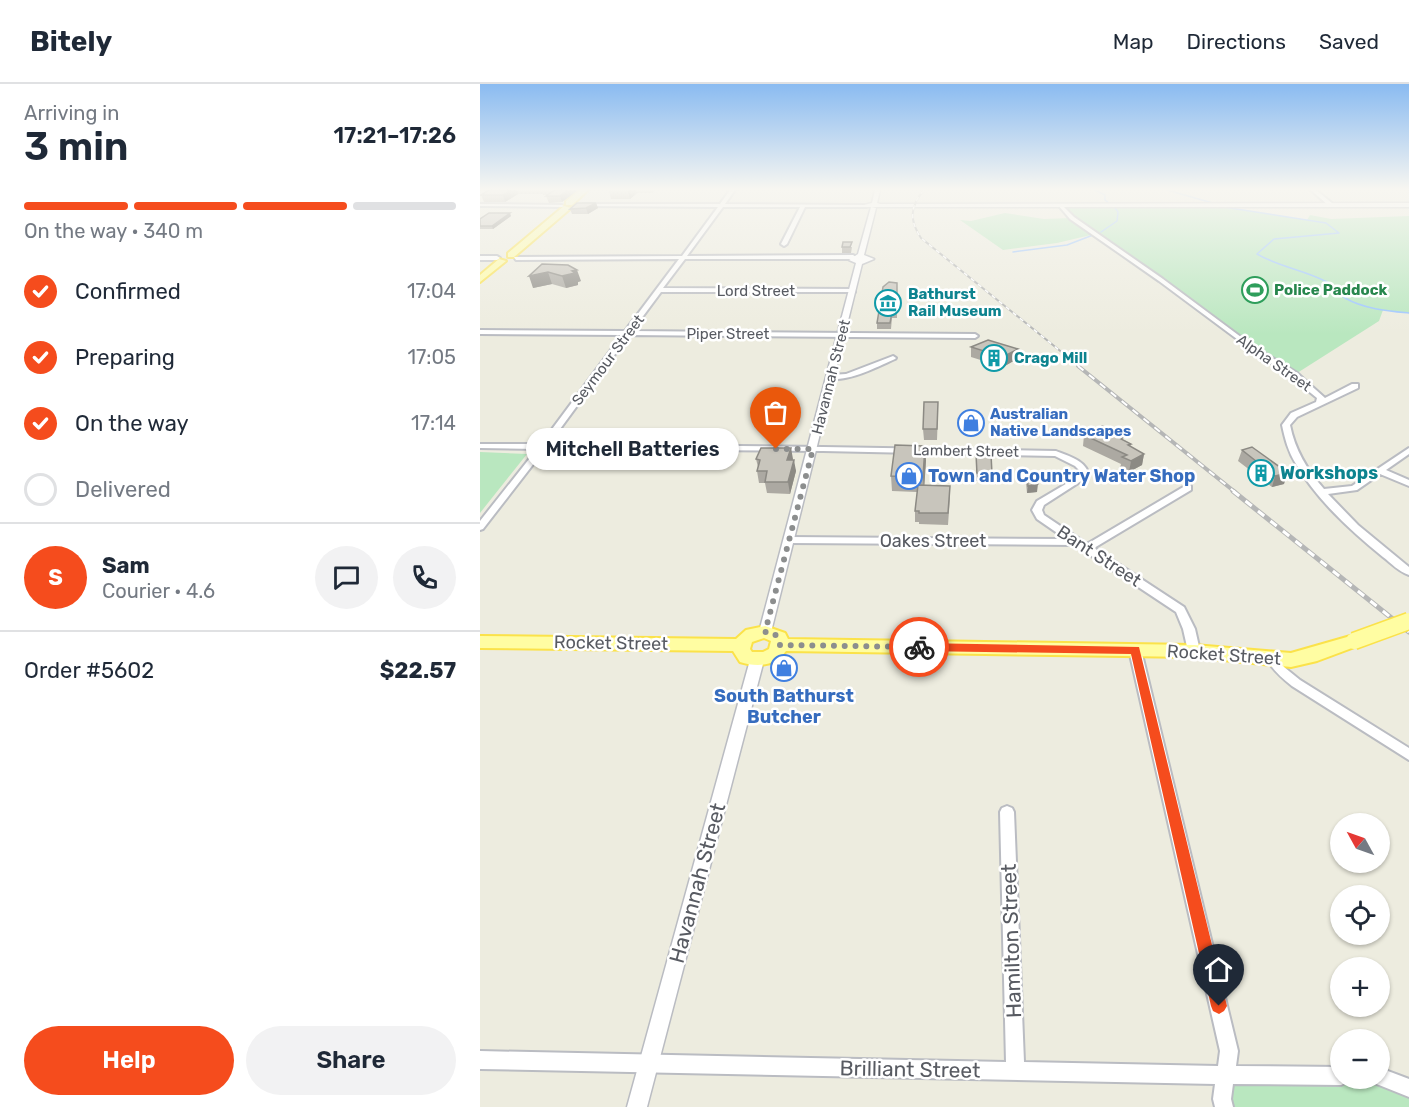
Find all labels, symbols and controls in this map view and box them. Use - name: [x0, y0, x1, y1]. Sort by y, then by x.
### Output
- text: Bitely: [30, 25, 112, 58]
- text: Map: [1113, 29, 1154, 54]
- text: Directions: [1187, 29, 1286, 54]
- text: Saved: [1319, 29, 1379, 54]
- text: Arriving in: [24, 101, 119, 125]
- text: 17:21–17:26: [334, 122, 456, 149]
- text: 3 min: [24, 124, 129, 170]
- text: On the way · 340 m: [24, 219, 203, 243]
- icon: check: [24, 275, 57, 308]
- sports icon: Police Paddock: [1240, 275, 1270, 305]
- text: Confirmed: [75, 278, 181, 305]
- text: 17:04: [407, 279, 456, 303]
- place label: Police Paddock: [1274, 281, 1388, 299]
- street label: Lord Street: [717, 282, 795, 300]
- place label: Bathurst Rail Museum: [908, 285, 1002, 320]
- museum icon: Bathurst Rail Museum: [873, 288, 903, 318]
- street label: Seymour Street: [568, 311, 648, 409]
- street label: Havannah Street: [808, 318, 854, 436]
- street label: Piper Street: [686, 325, 770, 343]
- street label: Alpha Street: [1233, 331, 1315, 395]
- icon: check: [24, 341, 57, 374]
- building icon: Crago Mill: [979, 343, 1009, 373]
- text: Preparing: [75, 344, 175, 371]
- text: 17:05: [407, 345, 456, 369]
- place label: Crago Mill: [1014, 349, 1087, 367]
- pin: [750, 387, 801, 449]
- icon: bag: [759, 396, 792, 429]
- place label: Australian Native Landscapes: [990, 405, 1131, 440]
- icon: check: [24, 407, 57, 440]
- shop icon: Australian Native Landscapes: [956, 408, 986, 438]
- text: On the way: [75, 410, 189, 437]
- text: 17:14: [411, 411, 456, 435]
- callout: Mitchell Batteries: [527, 428, 740, 470]
- text: Mitchell Batteries: [545, 437, 720, 461]
- street label: Lambert Street: [913, 441, 1019, 461]
- building icon: Workshops: [1246, 458, 1276, 488]
- shop icon: Town and Country Water Shop: [894, 461, 924, 491]
- place label: Workshops: [1280, 462, 1378, 484]
- place label: Town and Country Water Shop: [928, 465, 1195, 487]
- text: Delivered: [75, 476, 171, 503]
- street label: Bant Street: [1053, 521, 1145, 591]
- street label: Oakes Street: [880, 530, 986, 552]
- button: chat: [315, 546, 378, 609]
- button: phone: [393, 546, 456, 609]
- text: Sam: [102, 552, 150, 579]
- text: S: [48, 564, 63, 591]
- text: Courier · 4.6: [102, 579, 215, 603]
- courier: [889, 617, 949, 677]
- street label: Rocket Street: [554, 631, 668, 655]
- icon: bike: [903, 631, 936, 664]
- street label: Rocket Street: [1166, 640, 1282, 670]
- shop icon: South Bathurst Butcher: [769, 653, 799, 683]
- text: Order #5602: [24, 657, 154, 684]
- text: $22.57: [380, 657, 456, 684]
- place label: South Bathurst Butcher: [714, 685, 854, 728]
- street label: Havannah Street: [664, 800, 730, 966]
- north arrow: [1330, 813, 1390, 873]
- map controls: [1330, 813, 1390, 1089]
- street label: Hamilton Street: [996, 863, 1026, 1019]
- button: locate: [1330, 885, 1390, 945]
- pin: [1193, 944, 1244, 1006]
- icon: home: [1202, 953, 1235, 986]
- button: +: [1330, 957, 1390, 1017]
- button: Help: [24, 1026, 234, 1095]
- button: Share: [246, 1026, 456, 1095]
- button: −: [1330, 1029, 1390, 1089]
- street label: Brilliant Street: [839, 1055, 981, 1083]

